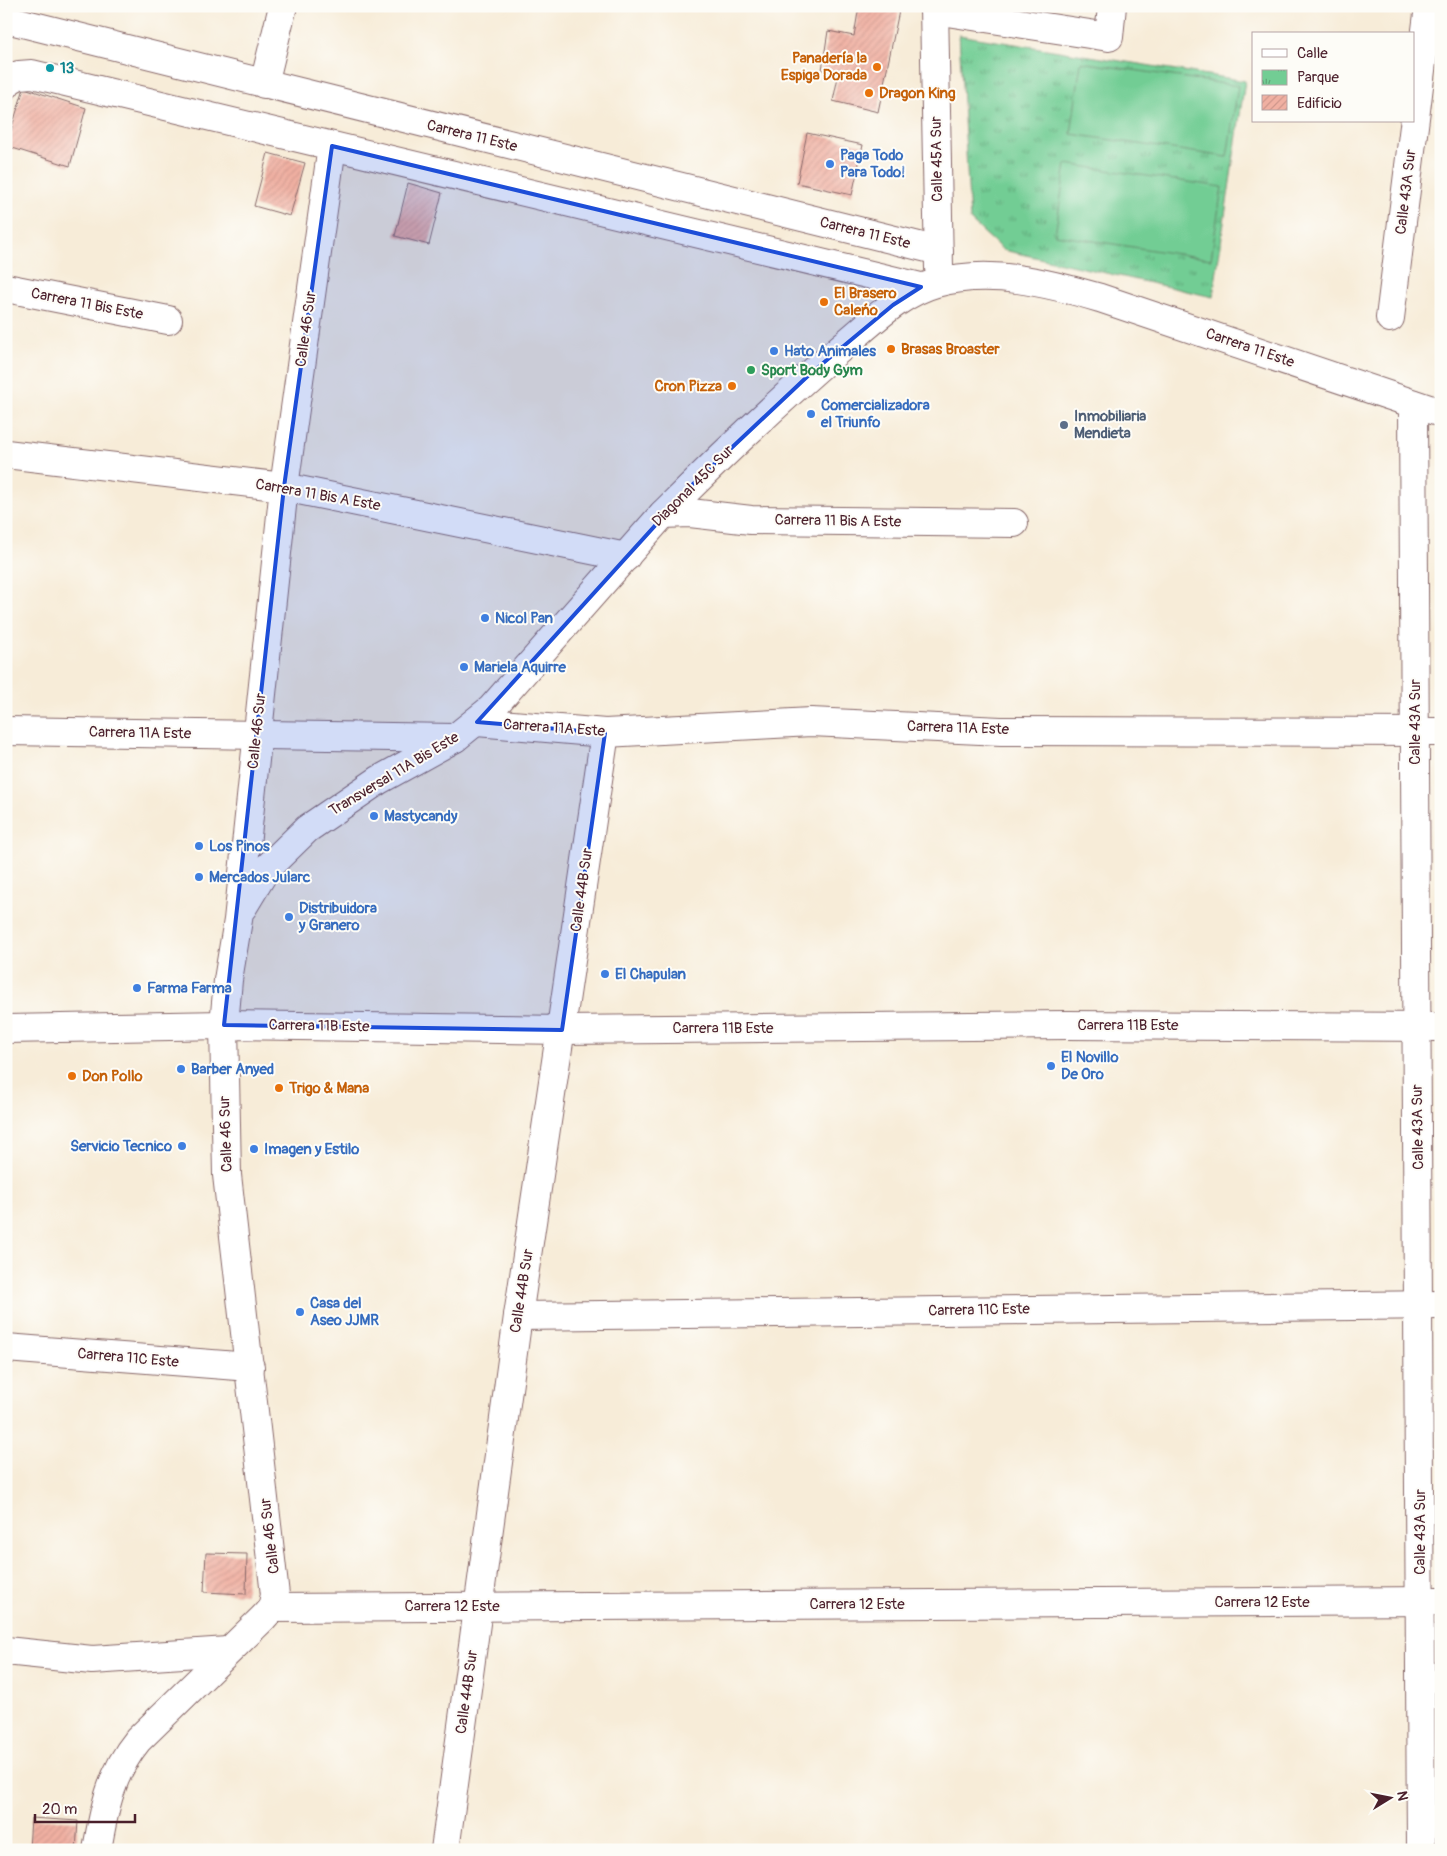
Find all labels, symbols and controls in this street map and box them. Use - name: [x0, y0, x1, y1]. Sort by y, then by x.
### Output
- legend: [1252, 32, 1414, 122]
- text: Calle: [1297, 44, 1328, 63]
- place label: Panadería la Espiga Dorada: [781, 49, 867, 85]
- place label: 13: [60, 59, 74, 78]
- marker: Panadería la Espiga Dorada: [871, 61, 883, 73]
- marker: 13: [44, 62, 56, 74]
- text: Parque: [1297, 68, 1340, 87]
- place label: Dragon King: [879, 84, 956, 103]
- marker: Dragon King: [863, 87, 875, 99]
- text: Edificio: [1297, 94, 1342, 113]
- street label: Calle 45A Sur: [927, 115, 947, 202]
- street label: Carrera 11 Este: [425, 116, 520, 157]
- place label: Paga Todo Para Todo!: [840, 146, 905, 182]
- street label: Calle 43A Sur: [1391, 148, 1421, 236]
- marker: Paga Todo Para Todo!: [824, 158, 836, 170]
- street label: Carrera 11 Este: [818, 213, 913, 254]
- street label: Carrera 11 Bis Este: [29, 284, 145, 324]
- place label: El Brasero Caleńo: [834, 284, 897, 320]
- street label: Calle 46 Sur: [291, 289, 321, 368]
- marker: El Brasero Caleńo: [818, 296, 830, 308]
- street label: Carrera 11 Este: [1203, 324, 1297, 372]
- place label: Brasas Broaster: [901, 340, 1000, 359]
- place label: Hato Animales: [784, 342, 876, 361]
- marker: Brasas Broaster: [885, 343, 897, 355]
- marker: Hato Animales: [768, 345, 780, 357]
- place label: Sport Body Gym: [761, 361, 863, 380]
- marker: Sport Body Gym: [745, 364, 757, 376]
- place label: Cron Pizza: [654, 377, 722, 396]
- marker: Cron Pizza: [726, 380, 738, 392]
- place label: Comercializadora el Triunfo: [820, 396, 930, 432]
- place label: Inmobiliaria Mendieta: [1074, 407, 1146, 443]
- marker: Comercializadora el Triunfo: [805, 408, 817, 420]
- marker: Inmobiliaria Mendieta: [1058, 419, 1070, 431]
- street label: Diagonal 45C Sur: [648, 441, 738, 531]
- street label: Carrera 11 Bis A Este: [254, 475, 383, 515]
- street label: Carrera 11 Bis A Este: [775, 510, 902, 532]
- place label: Nicol Pan: [495, 609, 554, 628]
- marker: Nicol Pan: [479, 612, 491, 624]
- place label: Mariela Aquirre: [474, 658, 566, 677]
- marker: Mariela Aquirre: [458, 661, 470, 673]
- street label: Calle 43A Sur: [1406, 678, 1425, 765]
- street label: Calle 46 Sur: [244, 691, 271, 770]
- street label: Carrera 11A Este: [502, 715, 606, 741]
- street label: Carrera 11A Este: [907, 717, 1010, 739]
- street label: Carrera 11A Este: [89, 723, 192, 743]
- street label: Transversal 11A Bis Este: [325, 727, 463, 820]
- place label: Mastycandy: [384, 807, 458, 826]
- marker: Mastycandy: [368, 810, 380, 822]
- place label: Los Pinos: [209, 837, 270, 856]
- marker: Los Pinos: [193, 840, 205, 852]
- street label: Calle 44B Sur: [567, 846, 597, 933]
- place label: Mercados Jularc: [209, 868, 311, 887]
- marker: Mercados Jularc: [193, 871, 205, 883]
- place label: Distribuidora y Granero: [298, 899, 377, 935]
- marker: Distribuidora y Granero: [283, 911, 295, 923]
- place label: El Chapulan: [615, 965, 687, 984]
- marker: El Chapulan: [599, 968, 611, 980]
- place label: Farma Farma: [147, 979, 232, 998]
- marker: Farma Farma: [131, 982, 143, 994]
- street label: Carrera 11B Este: [268, 1016, 370, 1036]
- street label: Carrera 11B Este: [1077, 1016, 1179, 1035]
- street label: Carrera 11B Este: [672, 1019, 774, 1038]
- place label: El Novillo De Oro: [1061, 1048, 1118, 1084]
- place label: Barber Anyed: [191, 1060, 274, 1079]
- marker: El Novillo De Oro: [1045, 1060, 1057, 1072]
- marker: Barber Anyed: [175, 1063, 187, 1075]
- place label: Don Pollo: [82, 1067, 143, 1086]
- marker: Don Pollo: [66, 1070, 78, 1082]
- place label: Trigo & Mana: [288, 1079, 369, 1098]
- marker: Trigo & Mana: [273, 1082, 285, 1094]
- street label: Calle 43A Sur: [1408, 1083, 1428, 1170]
- street label: Calle 46 Sur: [215, 1095, 237, 1172]
- place label: Servicio Tecnico: [70, 1137, 172, 1156]
- marker: Servicio Tecnico: [176, 1140, 188, 1152]
- place label: Imagen y Estilo: [264, 1140, 359, 1159]
- marker: Imagen y Estilo: [248, 1143, 260, 1155]
- street label: Calle 44B Sur: [506, 1247, 538, 1334]
- place label: Casa del Aseo JJMR: [310, 1294, 379, 1330]
- street label: Carrera 11C Este: [928, 1300, 1031, 1320]
- marker: Casa del Aseo JJMR: [294, 1306, 306, 1318]
- street label: Carrera 11C Este: [76, 1344, 180, 1372]
- street label: Calle 43A Sur: [1411, 1488, 1430, 1575]
- street label: Calle 46 Sur: [256, 1496, 284, 1575]
- street label: Carrera 12 Este: [1214, 1593, 1310, 1612]
- street label: Carrera 12 Este: [809, 1595, 905, 1614]
- street label: Carrera 12 Este: [404, 1597, 500, 1616]
- street label: Calle 44B Sur: [452, 1648, 482, 1735]
- north arrow: [1364, 1774, 1414, 1824]
- text: N: [1393, 1790, 1412, 1802]
- scale bar: [35, 1791, 135, 1823]
- text: 20 m: [42, 1800, 77, 1819]

